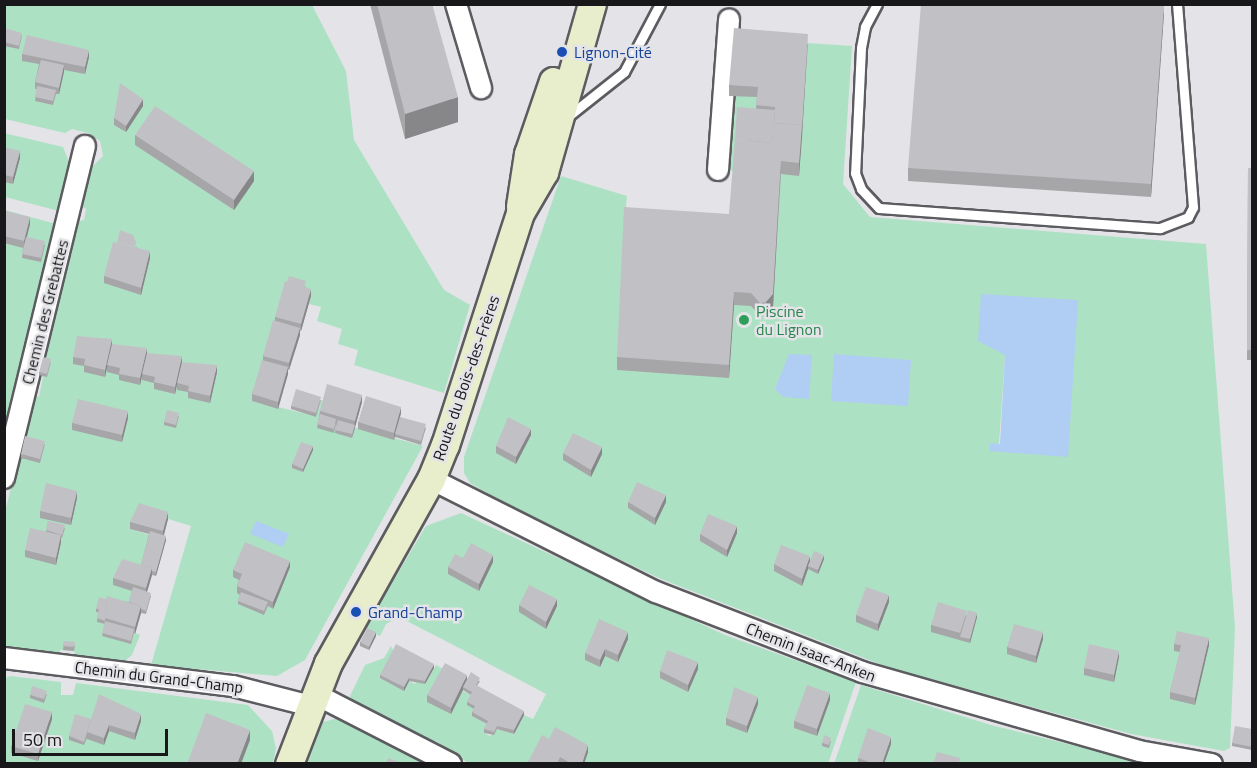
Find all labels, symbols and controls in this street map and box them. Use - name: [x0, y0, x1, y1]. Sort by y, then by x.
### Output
- place label: Lignon-Cité: [574, 42, 652, 62]
- marker: Lignon-Cité: [555, 45, 569, 59]
- street label: Chemin des Grebattes: [18, 238, 72, 386]
- street label: Route du Bois-des-Frères: [429, 293, 503, 463]
- place label: Piscine du Lignon: [756, 301, 822, 339]
- marker: Piscine du Lignon: [737, 313, 751, 327]
- place label: Grand-Champ: [368, 602, 463, 622]
- marker: Grand-Champ: [349, 605, 363, 619]
- street label: Chemin Isaac-Anken: [744, 618, 878, 686]
- street label: Chemin du Grand-Champ: [74, 657, 244, 697]
- scale bar: [15, 717, 171, 755]
- text: 50 m: [23, 726, 62, 753]

